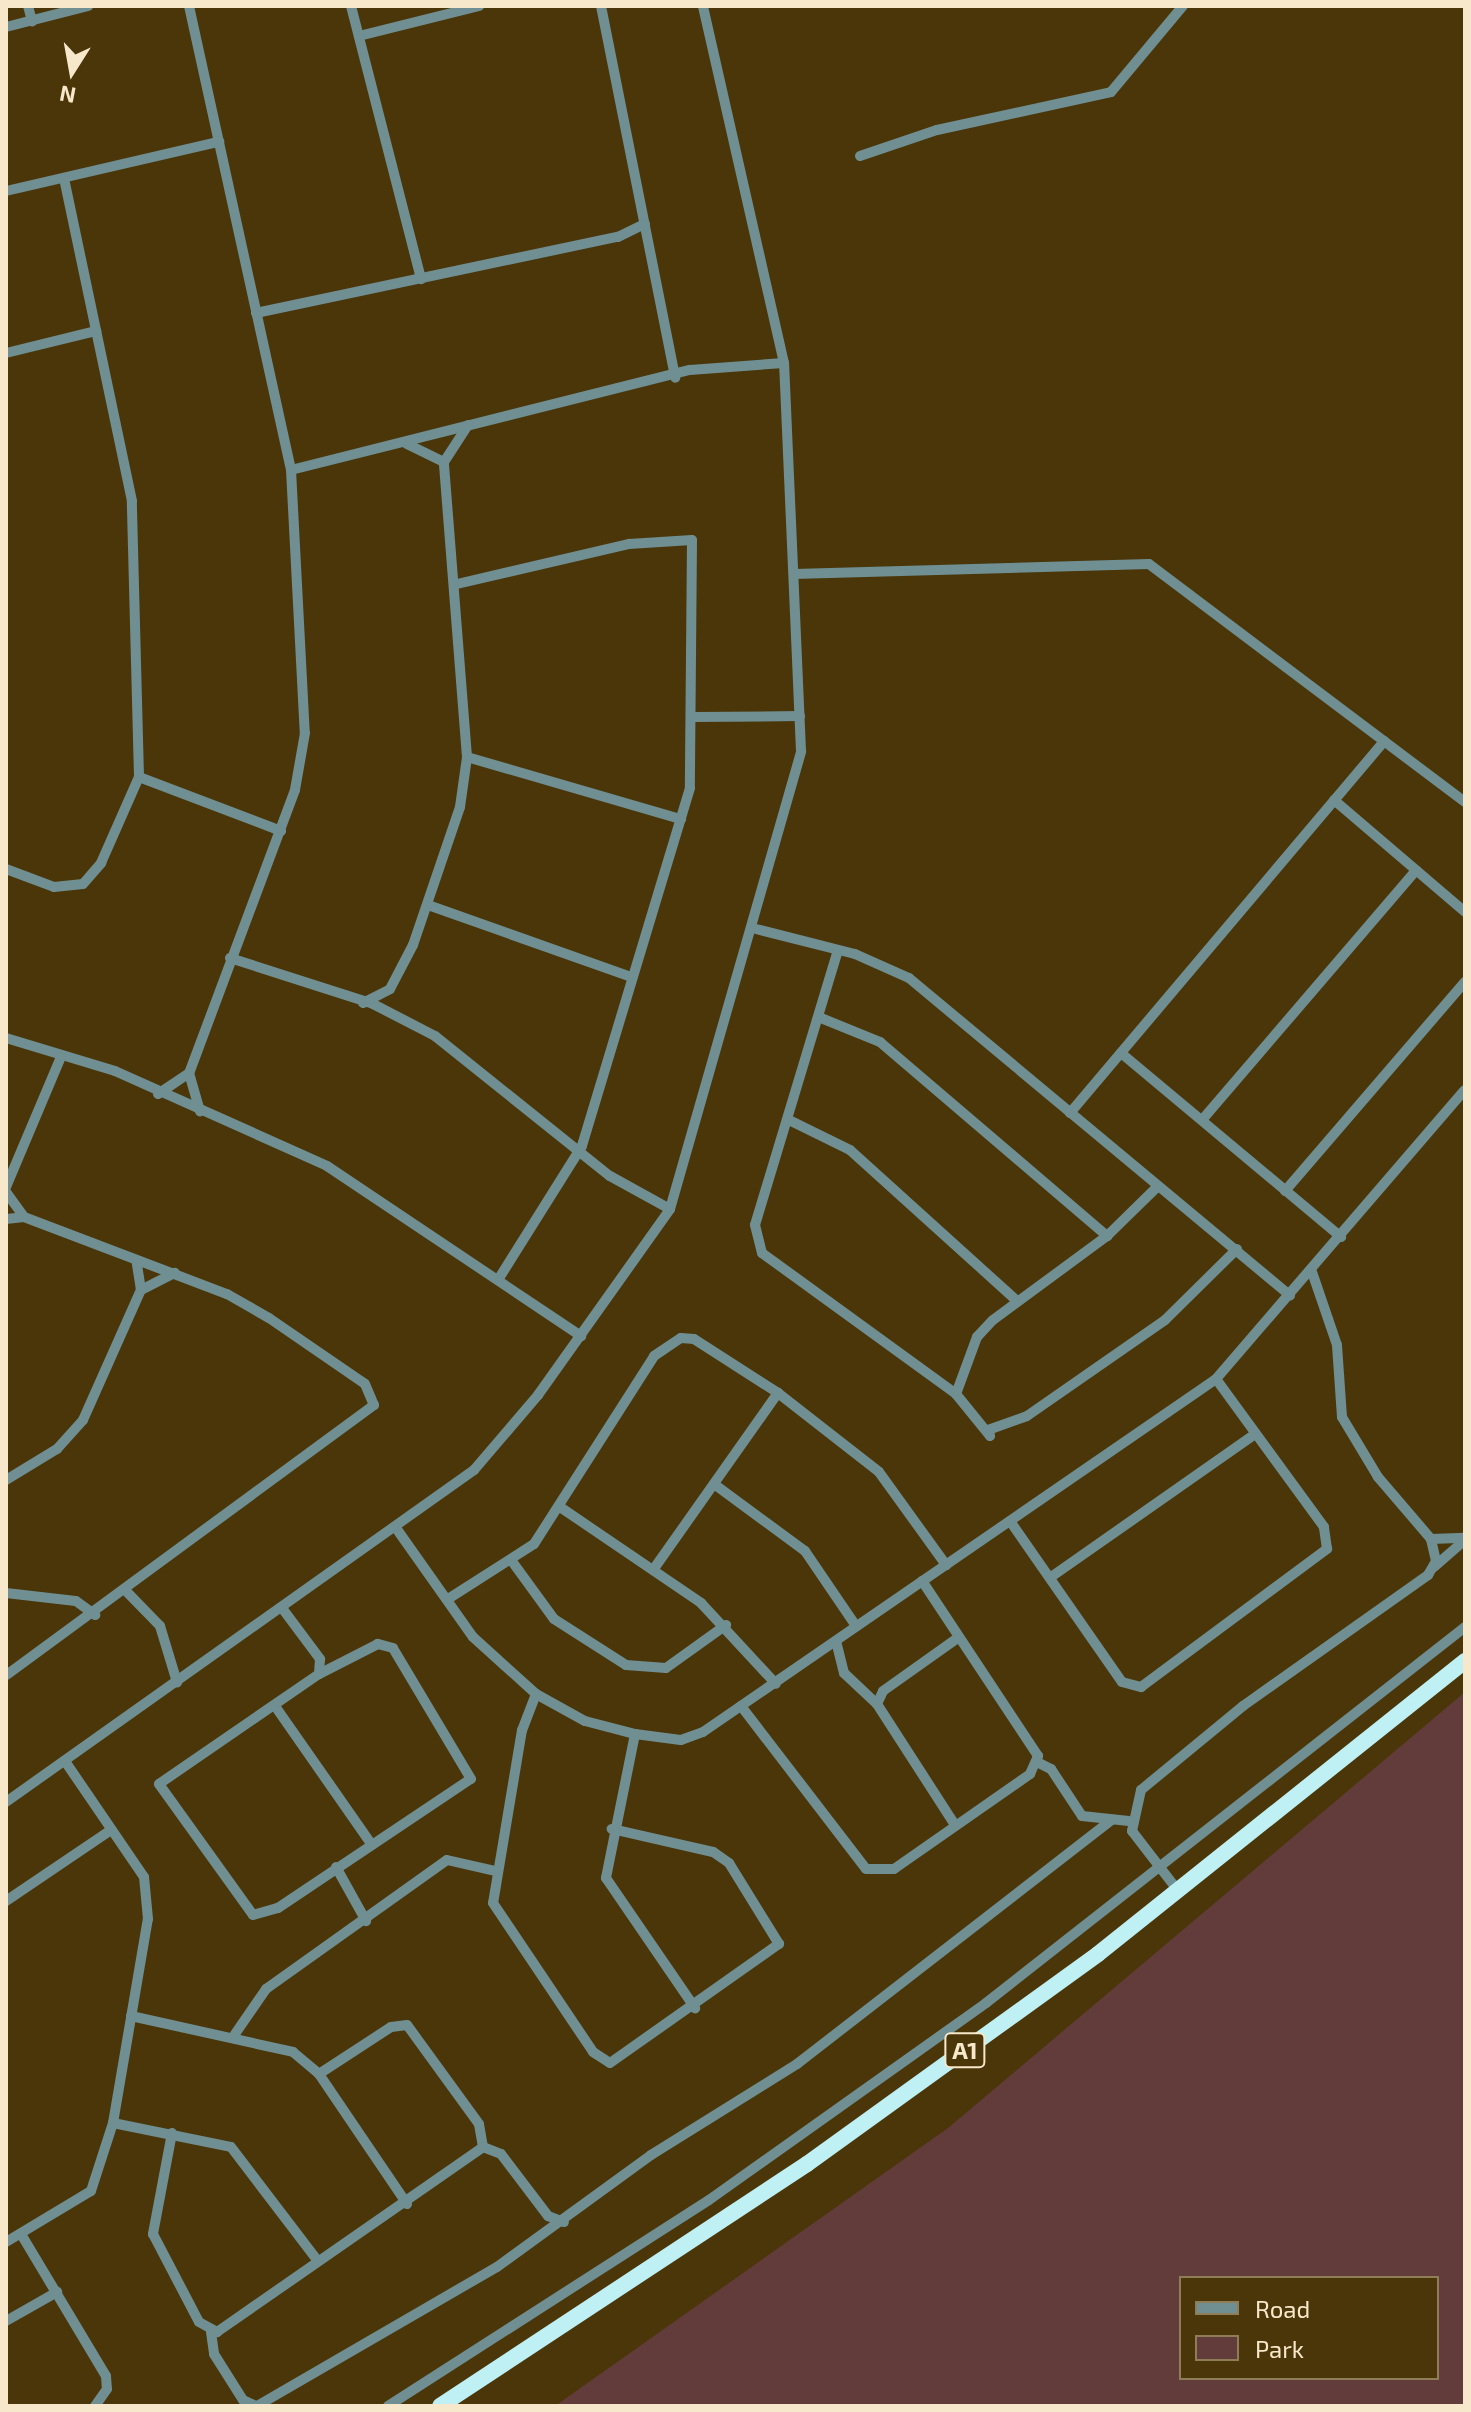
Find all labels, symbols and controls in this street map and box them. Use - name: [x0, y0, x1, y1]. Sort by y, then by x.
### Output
- north arrow: [32, 32, 112, 112]
- text: N: [57, 81, 78, 110]
- road number: A1: [943, 2030, 987, 2070]
- legend: [1179, 2276, 1439, 2380]
- text: Road: [1255, 2294, 1310, 2323]
- text: Park: [1255, 2334, 1304, 2363]

